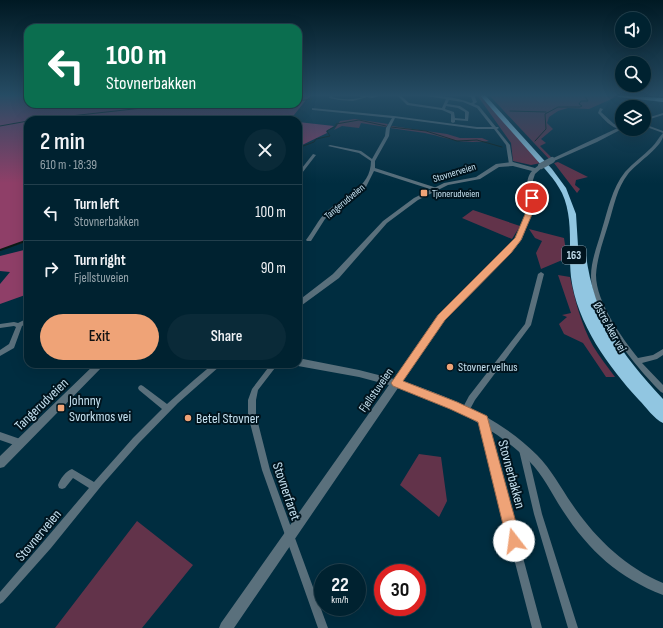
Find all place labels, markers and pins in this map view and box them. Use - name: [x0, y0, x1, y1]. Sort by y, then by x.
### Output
- pin: [515, 181, 549, 215]
- marker: Tjonerudveien: [419, 188, 429, 198]
- place label: Tjonerudveien: [432, 188, 480, 200]
- place label: Stovner velhus: [458, 360, 518, 375]
- marker: Stovner velhus: [445, 362, 455, 372]
- place label: Johnny Svorkmos vei: [68, 392, 131, 425]
- marker: Johnny Svorkmos vei: [56, 403, 66, 413]
- place label: Betel Stovner: [196, 410, 259, 427]
- marker: Betel Stovner: [183, 413, 193, 423]

